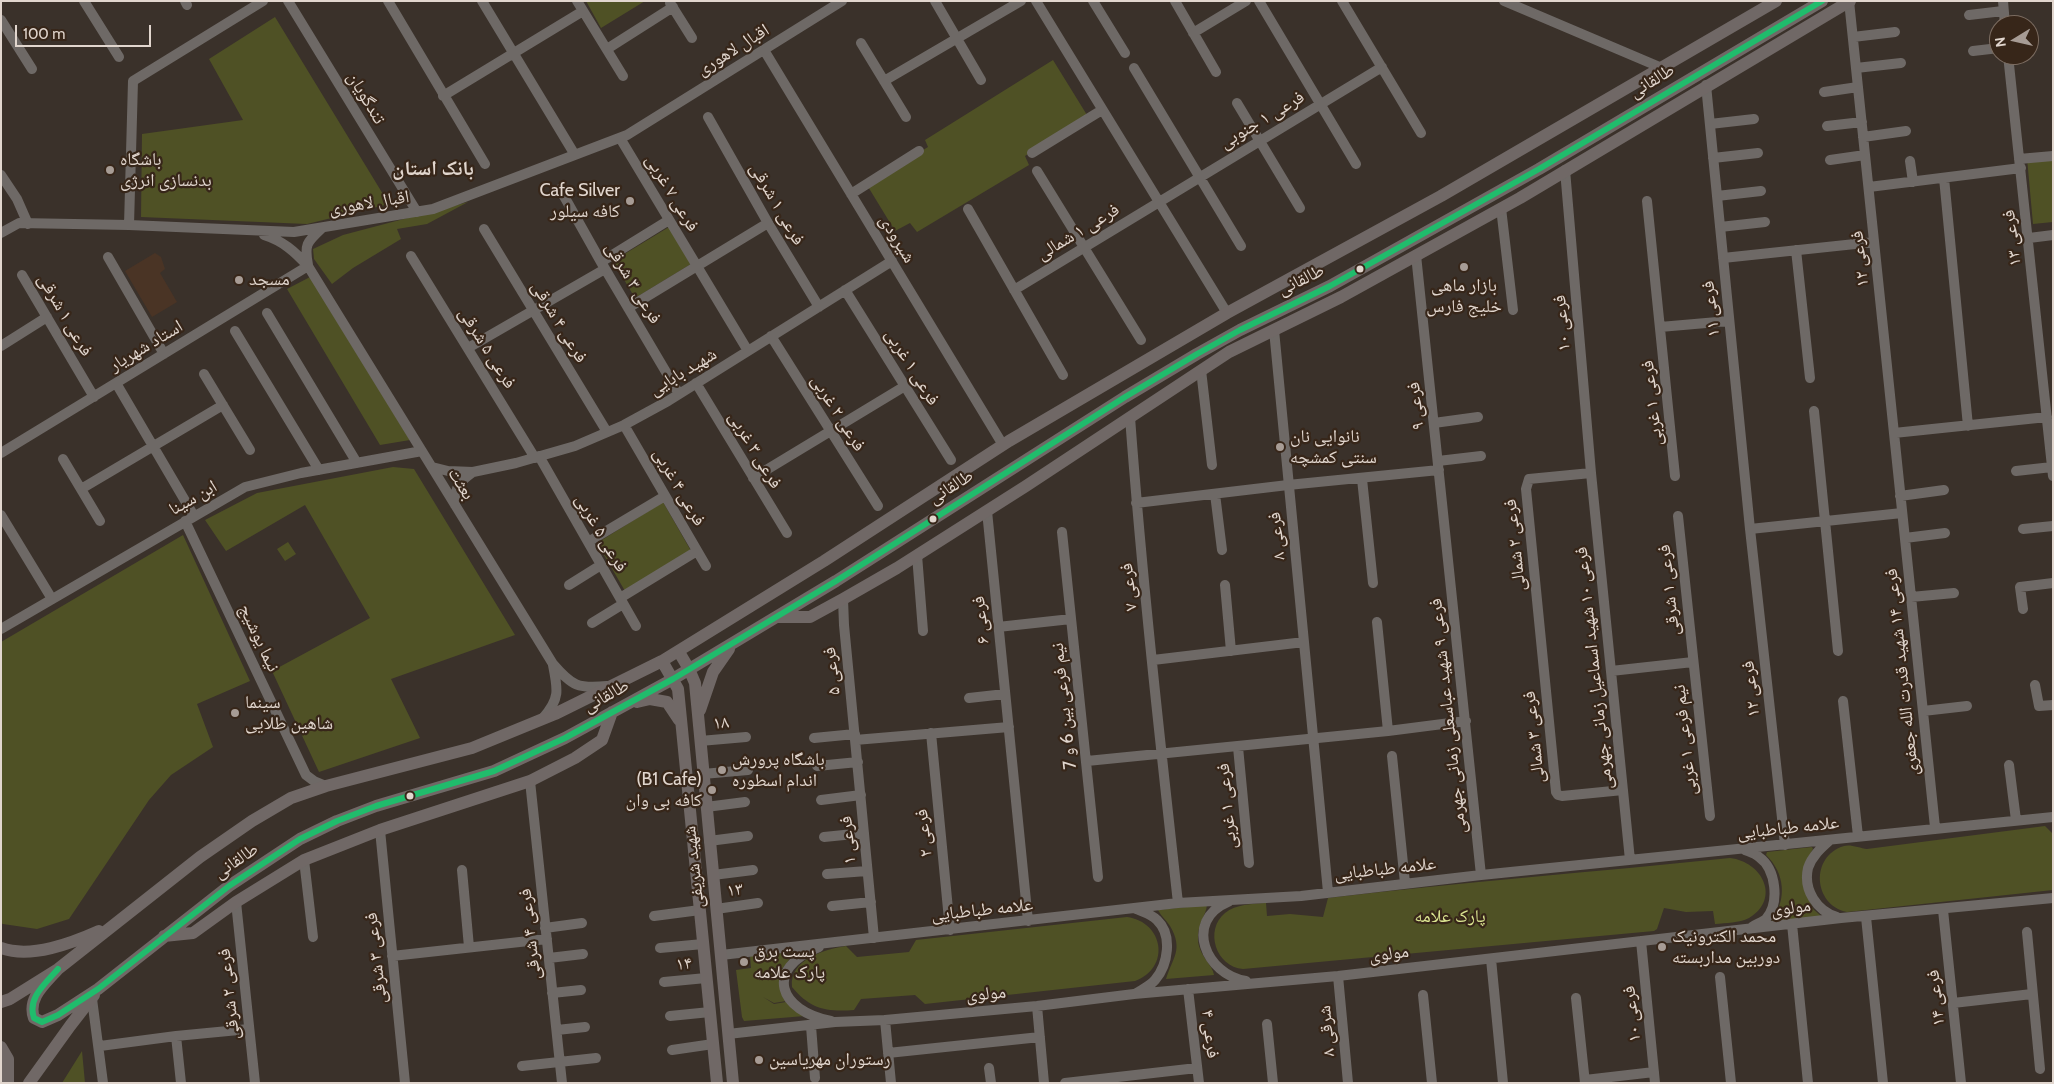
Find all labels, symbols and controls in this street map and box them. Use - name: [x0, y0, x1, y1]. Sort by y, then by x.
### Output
- scale bar: [18, 15, 154, 47]
- north arrow: [1989, 15, 2039, 65]
- street label: اقبال لاهوری: [693, 19, 773, 81]
- text: 100 m: [23, 25, 65, 43]
- text: N: [1991, 36, 2010, 48]
- street label: طالقانی: [1625, 59, 1679, 103]
- street label: تندگویان: [342, 68, 390, 128]
- street label: فرعی ۱ جنوبی: [1216, 86, 1308, 154]
- place label: باشگاه بدنسازی انرژی: [120, 149, 212, 192]
- street label: فرعی ۷ غربی: [641, 151, 703, 235]
- district label: بانک استان: [392, 157, 474, 181]
- street label: فرعی ۱ شرقی: [745, 159, 809, 249]
- marker: باشگاه بدنسازی انرژی: [104, 164, 116, 176]
- place label: Cafe Silver کافه سیلور: [539, 180, 620, 222]
- street label: اقبال لاهوری: [327, 186, 411, 220]
- marker: Cafe Silver کافه سیلور: [624, 195, 636, 207]
- street label: فرعی ۱ شمالی: [1033, 199, 1123, 265]
- street label: فرعی ۱۳: [1998, 209, 2026, 267]
- street label: شیرودی: [874, 211, 920, 267]
- street label: فرعی ۱۲: [1846, 230, 1874, 288]
- street label: فرعی ۳ شرقی: [600, 238, 666, 328]
- street label: طالقانی: [1274, 260, 1328, 300]
- marker: بازار ماهی خلیج فارس: [1458, 261, 1470, 273]
- unlabelled marker: [1355, 264, 1365, 274]
- place label: مسجد: [249, 269, 290, 291]
- street label: فرعی ۱ شرقی: [33, 270, 97, 360]
- marker: مسجد: [233, 274, 245, 286]
- place label: بازار ماهی خلیج فارس: [1426, 275, 1502, 318]
- street label: فرعی ۴ شرقی: [526, 277, 592, 367]
- street label: فرعی ۱۱: [1697, 280, 1725, 338]
- street label: فرعی ۱۰: [1549, 294, 1575, 352]
- street label: فرعی ۵ شرقی: [454, 303, 520, 393]
- street label: استاد شهریار: [105, 316, 187, 376]
- street label: فرعی ۱ غربی: [880, 325, 944, 409]
- street label: شهید بابایی: [645, 343, 721, 401]
- street label: فرعی ۱ غربی: [1637, 359, 1667, 447]
- street label: فرعی ۲ غربی: [806, 371, 870, 455]
- street label: فرعی ۹: [1403, 381, 1429, 431]
- street label: فرعی ۳ غربی: [724, 408, 786, 492]
- place label: نانوایی نان سنتی کمشچه: [1290, 426, 1377, 468]
- marker: نانوایی نان سنتی کمشچه: [1274, 441, 1286, 453]
- street label: فرعی ۴ غربی: [648, 444, 710, 530]
- street label: بعثت: [443, 464, 479, 504]
- street label: طالقانی: [924, 465, 978, 509]
- street label: ابن سینا: [165, 476, 221, 520]
- street label: فرعی ۵ غربی: [570, 490, 632, 576]
- street label: فرعی ۲ شمالی: [1499, 498, 1531, 592]
- street label: فرعی ۸: [1264, 511, 1290, 561]
- unlabelled marker: [928, 514, 938, 524]
- street label: فرعی ۱ شرقی: [1653, 543, 1685, 637]
- street label: فرعی ۱۰ شهید اسماعیل زمانی جهرمی: [1571, 546, 1617, 790]
- street label: فرعی ۷: [1116, 562, 1142, 612]
- street label: فرعی ۱۴ شهید قدرت الله جعفری: [1880, 567, 1924, 777]
- street label: فرعی ۶: [968, 595, 994, 645]
- street label: فرعی ۹ شهید عباسعلی زمانی جهرمی: [1425, 597, 1471, 835]
- street label: نیما یوشیج: [234, 601, 284, 675]
- street label: نیم فرعی بین 6 و 7: [1047, 642, 1081, 770]
- street label: فرعی ۵: [819, 646, 845, 696]
- street label: فرعی ۱۲: [1737, 660, 1765, 718]
- street label: طالقانی: [579, 675, 633, 717]
- street label: نیم فرعی ۱ غربی: [1668, 684, 1702, 796]
- street label: فرعی ۳ شمالی: [1518, 690, 1550, 784]
- place label: سینما شاهین طلایی: [245, 692, 333, 734]
- marker: سینما شاهین طلایی: [229, 707, 241, 719]
- street label: ۱۸: [712, 712, 730, 734]
- place label: باشگاه پرورش اندام اسطوره: [732, 749, 825, 792]
- street label: فرعی ۱ غربی: [1212, 762, 1242, 850]
- marker: باشگاه پرورش اندام اسطوره: [716, 764, 728, 776]
- place label: (B1 Cafe) کافه بی وان: [626, 769, 702, 812]
- marker: (B1 Cafe) کافه بی وان: [706, 784, 718, 796]
- unlabelled marker: [405, 791, 415, 801]
- street label: فرعی ۲: [911, 808, 937, 858]
- street label: علامه طباطبایی: [1736, 812, 1840, 844]
- street label: فرعی ۱: [835, 815, 861, 865]
- street label: شهید شریفی: [679, 825, 709, 909]
- street label: طالقانی: [210, 838, 262, 884]
- street label: علامه طباطبایی: [1333, 853, 1437, 885]
- street label: ۱۳: [726, 878, 744, 902]
- street label: فرعی ۴ شرقی: [514, 887, 546, 981]
- street label: علامه طباطبایی: [930, 894, 1034, 926]
- street label: مولوی: [1770, 895, 1812, 921]
- park label: پارک علامه: [1414, 906, 1486, 928]
- street label: فرعی ۳ شرقی: [360, 911, 392, 1005]
- place label: محمد الکترونیک دوربین مداربسته: [1672, 926, 1780, 969]
- place label: پست برق پارک علامه: [754, 941, 825, 984]
- street label: مولوی: [1368, 941, 1410, 967]
- marker: محمد الکترونیک دوربین مداربسته: [1656, 941, 1668, 953]
- street label: فرعی ۲ شرقی: [213, 947, 245, 1041]
- street label: ۱۴: [675, 952, 693, 976]
- marker: پست برق پارک علامه: [738, 956, 750, 968]
- street label: فرعی ۱۴: [1922, 969, 1950, 1027]
- street label: مولوی: [965, 981, 1007, 1007]
- street label: فرعی ۱۰: [1618, 985, 1646, 1043]
- street label: ۸ شرقی: [1314, 1005, 1340, 1057]
- street label: فرعی ۴: [1196, 1009, 1224, 1059]
- place label: رستوران مهریاسین: [769, 1049, 890, 1071]
- marker: رستوران مهریاسین: [753, 1054, 765, 1066]

